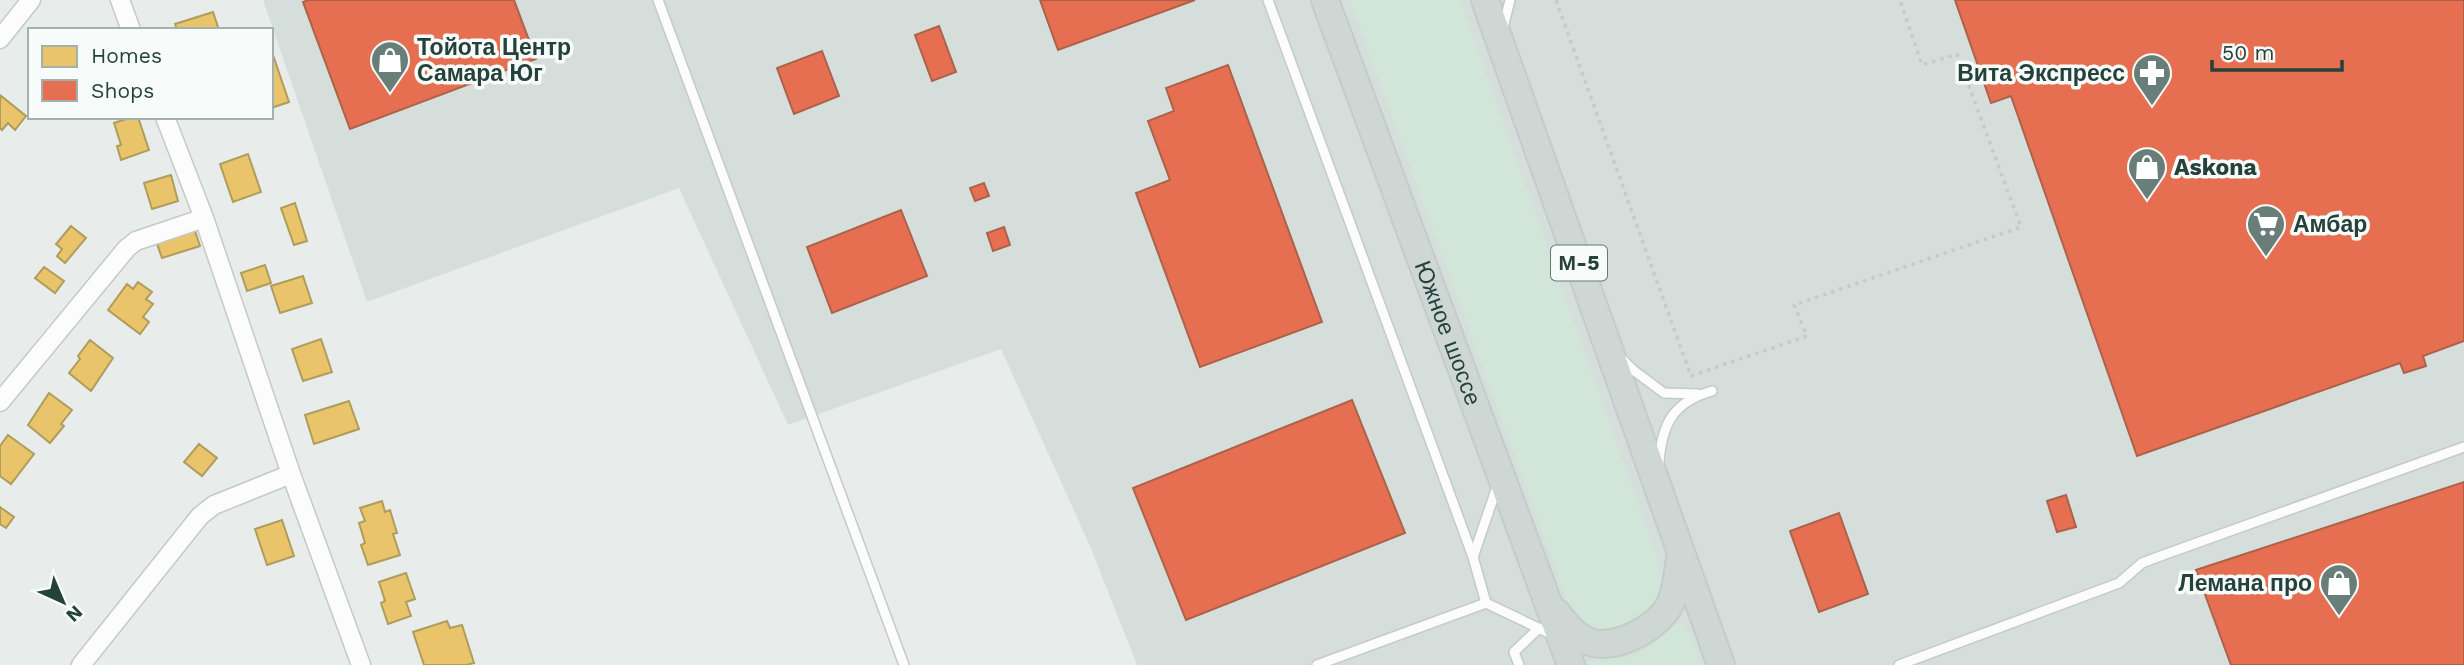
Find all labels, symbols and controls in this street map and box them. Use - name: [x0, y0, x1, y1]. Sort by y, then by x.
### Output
- legend: [28, 28, 273, 119]
- scale bar: [2212, 28, 2342, 72]
- place label: Тойота Центр Самара Юг: [417, 34, 571, 87]
- shop icon: Тойота Центр Самара Юг: [369, 39, 411, 94]
- text: 50 m: [2222, 40, 2274, 65]
- text: Homes: [91, 43, 162, 68]
- pharmacy icon: Вита Экспресс: [2131, 52, 2173, 107]
- place label: Вита Экспресс: [1957, 60, 2125, 87]
- text: Shops: [91, 78, 154, 103]
- shop icon: Askona: [2126, 146, 2168, 201]
- place label: Askona: [2174, 154, 2258, 181]
- supermarket icon: Амбар: [2245, 203, 2287, 258]
- place label: Амбар: [2293, 211, 2367, 238]
- road number: М-5: [1551, 246, 1607, 280]
- street label: Южное шоссе: [1409, 257, 1487, 409]
- shop icon: Лемана про: [2318, 562, 2360, 617]
- north arrow: [28, 567, 98, 637]
- place label: Лемана про: [2179, 570, 2312, 597]
- text: N: [61, 601, 88, 627]

